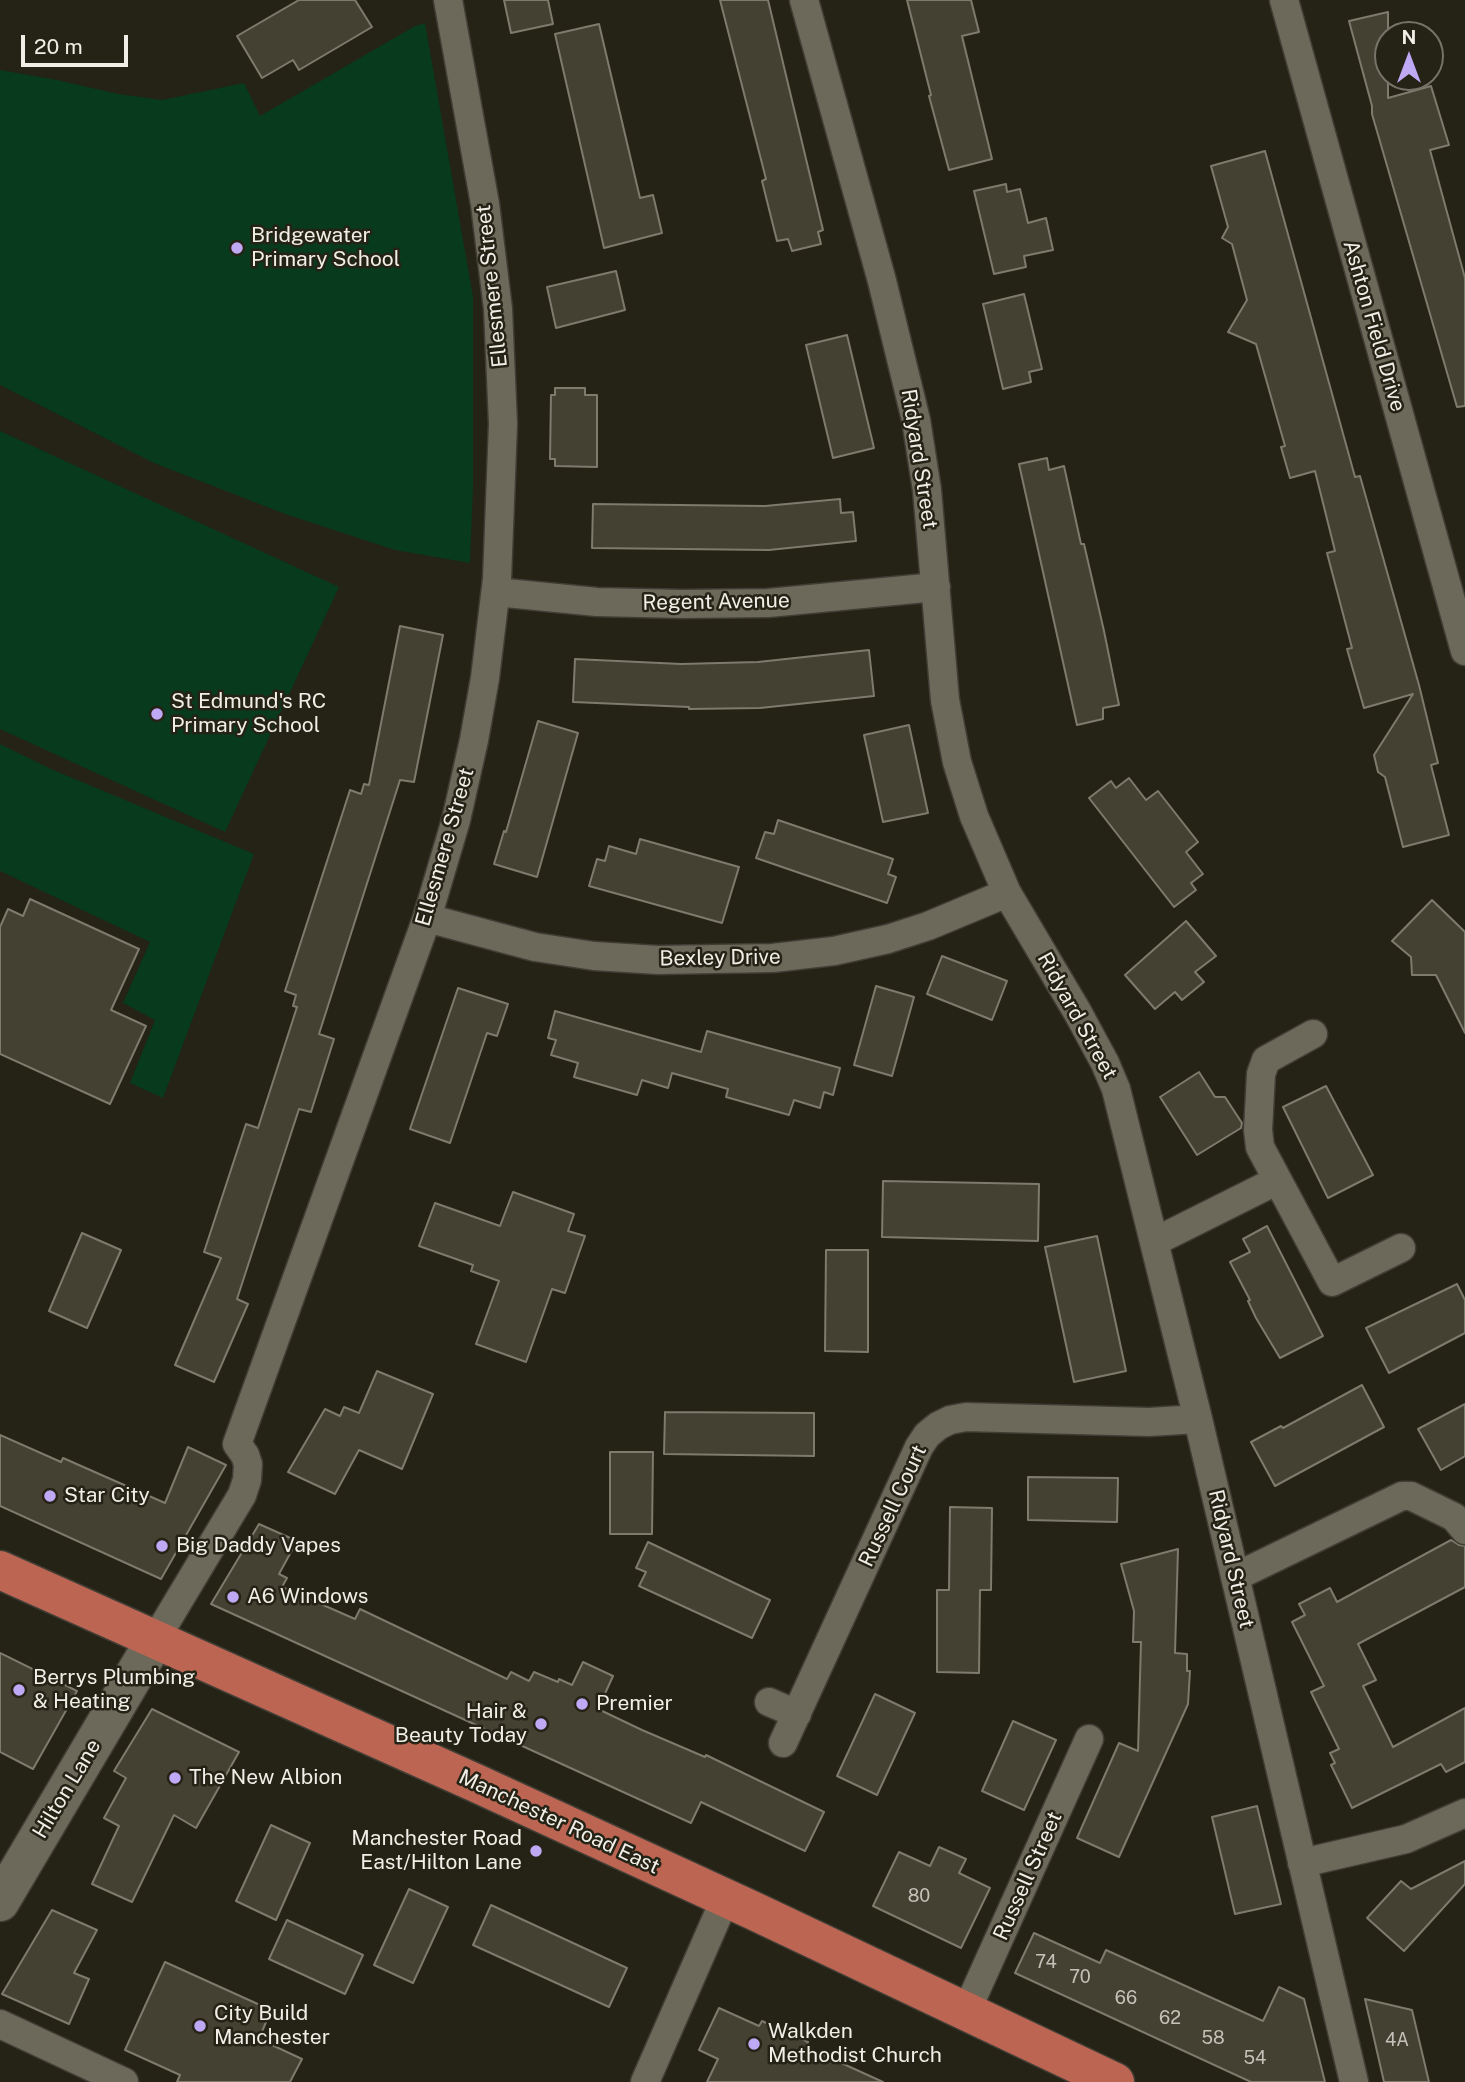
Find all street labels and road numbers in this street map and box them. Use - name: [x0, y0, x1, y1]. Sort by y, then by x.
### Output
- street label: Ellesmere Street: [471, 203, 513, 369]
- street label: Ashton Field Drive: [1337, 237, 1411, 415]
- street label: Ridyard Street: [895, 387, 943, 531]
- street label: Regent Avenue: [642, 588, 790, 616]
- street label: Ellesmere Street: [410, 765, 480, 929]
- street label: Bexley Drive: [659, 944, 781, 972]
- street label: Ridyard Street: [1032, 948, 1122, 1084]
- street label: Russell Court: [854, 1441, 932, 1571]
- street label: Ridyard Street: [1203, 1487, 1259, 1631]
- street label: Hilton Lane: [28, 1735, 106, 1843]
- street label: Manchester Road East: [455, 1764, 663, 1880]
- street label: Russell Street: [988, 1808, 1068, 1944]

